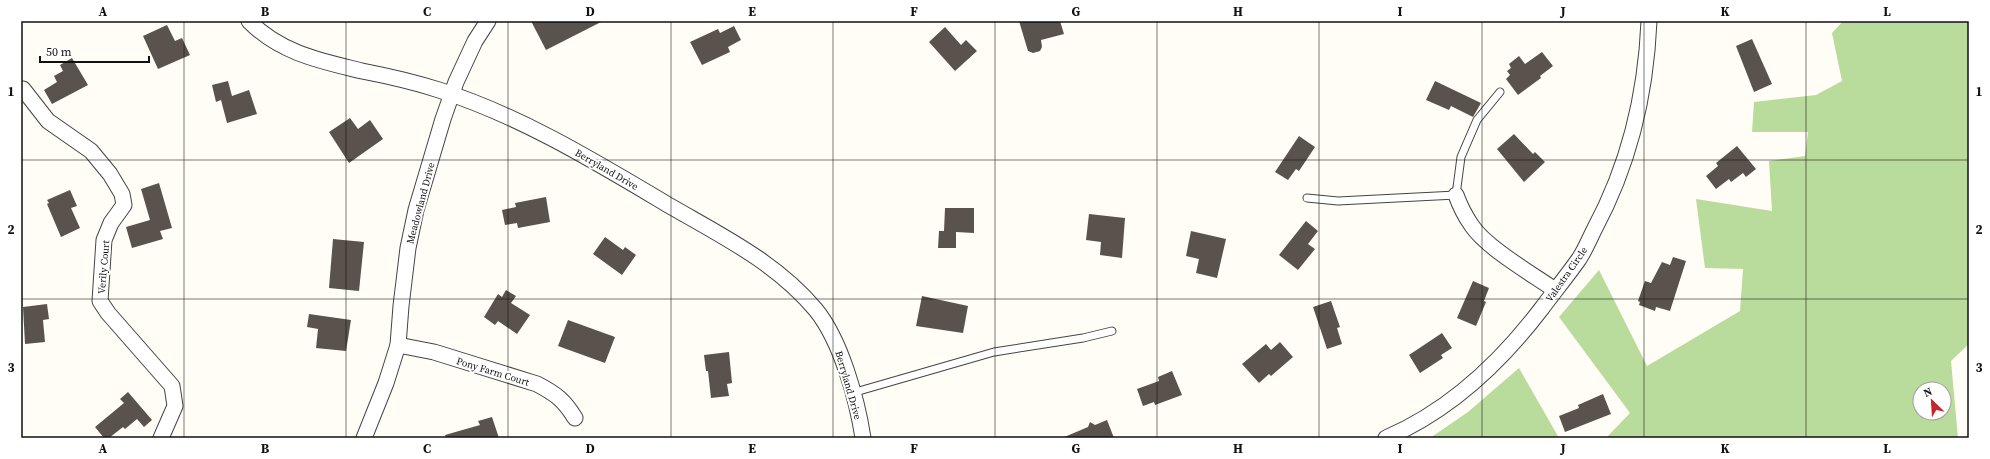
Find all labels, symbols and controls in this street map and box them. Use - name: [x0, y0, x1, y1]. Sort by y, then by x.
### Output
- text: A: [99, 3, 108, 20]
- text: B: [261, 3, 270, 20]
- text: C: [423, 3, 431, 20]
- text: D: [585, 3, 595, 20]
- text: E: [748, 3, 756, 20]
- text: F: [910, 3, 918, 20]
- text: G: [1072, 3, 1081, 20]
- text: H: [1233, 3, 1243, 20]
- text: I: [1397, 3, 1403, 20]
- text: J: [1559, 3, 1566, 20]
- text: K: [1720, 3, 1730, 20]
- text: L: [1883, 3, 1891, 20]
- scale bar: [40, 38, 149, 64]
- text: 50 m: [46, 44, 72, 60]
- text: 1: [7, 83, 15, 100]
- text: 1: [1975, 83, 1983, 100]
- street label: Berryland Drive: [573, 146, 641, 193]
- street label: Meadowland Drive: [403, 161, 438, 245]
- text: 2: [7, 221, 15, 238]
- text: 2: [1975, 221, 1983, 238]
- street label: Verily Court: [95, 239, 112, 294]
- street label: Valestra Circle: [1543, 244, 1590, 304]
- street label: Berryland Drive: [832, 349, 865, 421]
- street label: Pony Farm Court: [455, 354, 532, 389]
- text: 3: [7, 359, 15, 376]
- text: 3: [1975, 359, 1983, 376]
- north arrow: [1912, 381, 1952, 421]
- text: N: [1921, 384, 1935, 401]
- text: A: [99, 440, 108, 457]
- text: B: [261, 440, 270, 457]
- text: C: [423, 440, 431, 457]
- text: D: [585, 440, 595, 457]
- text: E: [748, 440, 756, 457]
- text: F: [910, 440, 918, 457]
- text: G: [1072, 440, 1081, 457]
- text: H: [1233, 440, 1243, 457]
- text: I: [1397, 440, 1403, 457]
- text: J: [1559, 440, 1566, 457]
- text: K: [1720, 440, 1730, 457]
- text: L: [1883, 440, 1891, 457]

